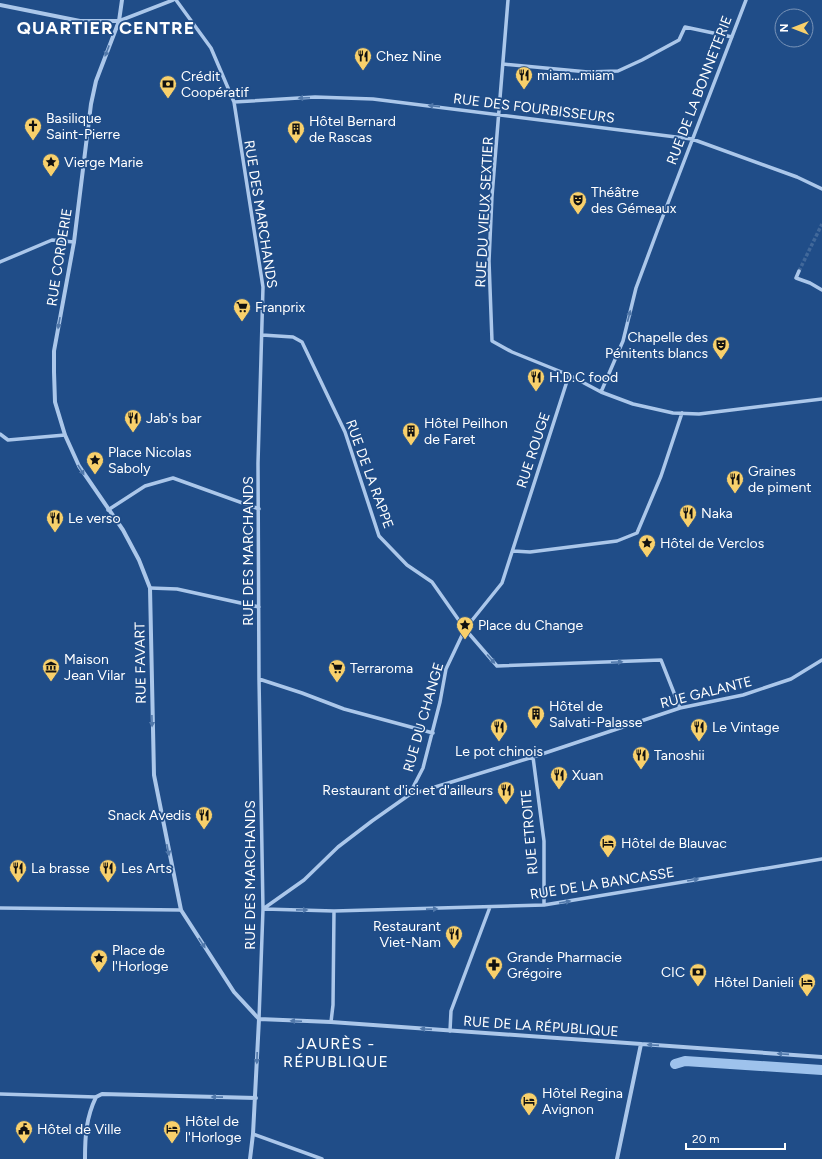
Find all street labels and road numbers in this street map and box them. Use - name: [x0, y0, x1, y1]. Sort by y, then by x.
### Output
- street label: RUE DE LA BONNETERIE: [663, 13, 736, 167]
- street label: RUE DES FOURBISSEURS: [452, 90, 616, 127]
- street label: RUE DU VIEUX SEXTIER: [472, 136, 497, 288]
- street label: RUE DES MARCHANDS: [240, 139, 281, 289]
- street label: RUE CORDERIE: [43, 207, 76, 307]
- street label: RUE ROUGE: [513, 410, 554, 490]
- street label: RUE DE LA RAPPE: [342, 417, 397, 531]
- street label: RUE DES MARCHANDS: [240, 476, 257, 626]
- street label: RUE FAVART: [131, 622, 150, 704]
- street label: RUE DU CHANGE: [400, 660, 447, 774]
- street label: RUE GALANTE: [658, 673, 754, 712]
- street label: RUE ETROITE: [517, 788, 542, 875]
- street label: RUE DES MARCHANDS: [242, 800, 259, 950]
- street label: RUE DE LA BANCASSE: [529, 864, 675, 903]
- street label: RUE DE LA RÉPUBLIQUE: [463, 1013, 619, 1040]

